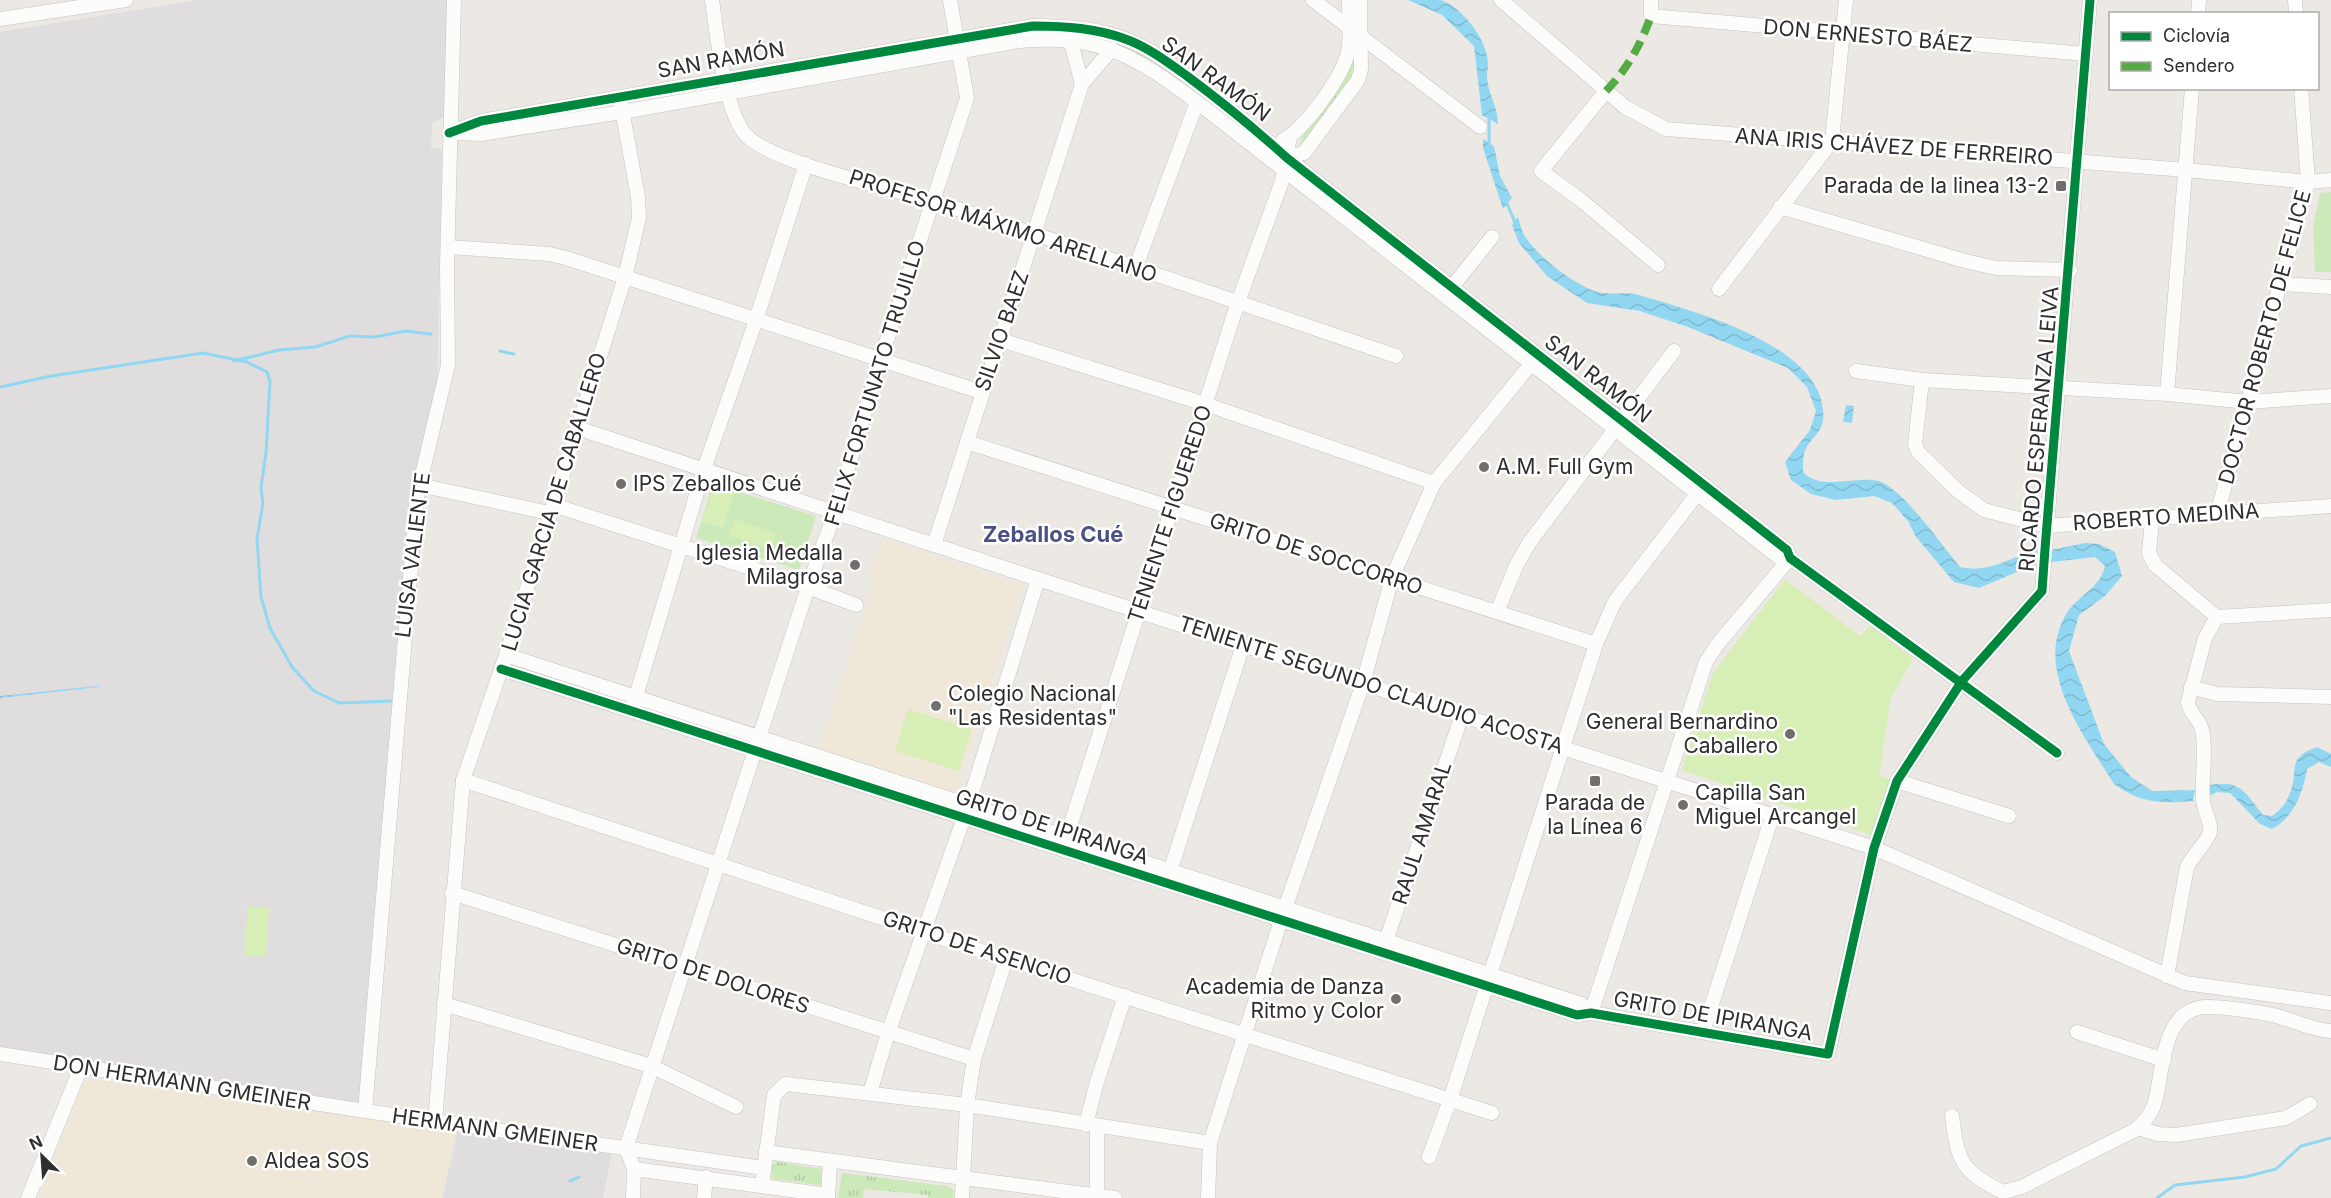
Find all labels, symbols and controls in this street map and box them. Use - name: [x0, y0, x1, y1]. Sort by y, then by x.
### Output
- legend: [2109, 12, 2319, 90]
- street label: DON ERNESTO BÁEZ: [1762, 13, 1974, 57]
- text: Ciclovía: [2163, 25, 2230, 46]
- street label: SAN RAMÓN: [1157, 30, 1276, 126]
- street label: SAN RAMÓN: [655, 35, 786, 83]
- text: Sendero: [2163, 55, 2234, 76]
- street label: ANA IRIS CHÁVEZ DE FERREIRO: [1734, 122, 2054, 170]
- street label: PROFESOR MÁXIMO ARELLANO: [846, 163, 1160, 287]
- place label: Parada de la linea 13-2: [1824, 173, 2049, 198]
- marker: Parada de la linea 13-2: [2054, 179, 2068, 193]
- street label: DOCTOR ROBERTO DE FELICE: [2213, 187, 2316, 487]
- street label: FELIX FORTUNATO TRUJILLO: [819, 237, 930, 528]
- street label: SILVIO BAEZ: [969, 267, 1034, 394]
- street label: RICARDO ESPERANZA LEIVA: [2014, 285, 2063, 573]
- street label: SAN RAMÓN: [1540, 328, 1657, 428]
- street label: LUCIA GARCIA DE CABALLERO: [496, 350, 611, 654]
- street label: TENIENTE FIGUEREDO: [1122, 402, 1217, 626]
- place label: A.M. Full Gym: [1496, 454, 1634, 479]
- marker: A.M. Full Gym: [1477, 460, 1491, 474]
- street label: LUISA VALIENTE: [390, 471, 435, 639]
- place label: IPS Zeballos Cué: [633, 471, 802, 496]
- marker: IPS Zeballos Cué: [614, 477, 628, 491]
- street label: ROBERTO MEDINA: [2072, 498, 2260, 535]
- street label: GRITO DE SOCCORRO: [1206, 507, 1426, 600]
- district label: Zeballos Cué: [983, 521, 1123, 547]
- place label: Iglesia Medalla Milagrosa: [695, 540, 843, 589]
- marker: Iglesia Medalla Milagrosa: [848, 558, 862, 572]
- street label: TENIENTE SEGUNDO CLAUDIO ACOSTA: [1176, 610, 1567, 759]
- place label: Colegio Nacional "Las Residentas": [948, 681, 1117, 730]
- marker: Colegio Nacional "Las Residentas": [929, 699, 943, 713]
- place label: General Bernardino Caballero: [1586, 709, 1778, 758]
- marker: General Bernardino Caballero: [1783, 727, 1797, 741]
- street label: RAUL AMARAL: [1387, 758, 1456, 907]
- marker: Parada de la Línea 6: [1588, 774, 1602, 788]
- place label: Capilla San Miguel Arcangel: [1695, 780, 1856, 829]
- street label: GRITO DE IPIRANGA: [952, 783, 1152, 870]
- place label: Parada de la Línea 6: [1545, 790, 1645, 839]
- marker: Capilla San Miguel Arcangel: [1676, 798, 1690, 812]
- street label: GRITO DE ASENCIO: [880, 905, 1075, 990]
- street label: GRITO DE DOLORES: [613, 932, 813, 1019]
- place label: Academia de Danza Ritmo y Color: [1185, 974, 1384, 1023]
- street label: GRITO DE IPIRANGA: [1612, 986, 1815, 1045]
- marker: Academia de Danza Ritmo y Color: [1389, 992, 1403, 1006]
- street label: DON HERMANN GMEINER: [51, 1050, 313, 1115]
- street label: HERMANN GMEINER: [391, 1103, 600, 1156]
- north arrow: [12, 1126, 72, 1186]
- text: N: [26, 1131, 45, 1154]
- place label: Aldea SOS: [264, 1148, 370, 1173]
- marker: Aldea SOS: [245, 1154, 259, 1168]

